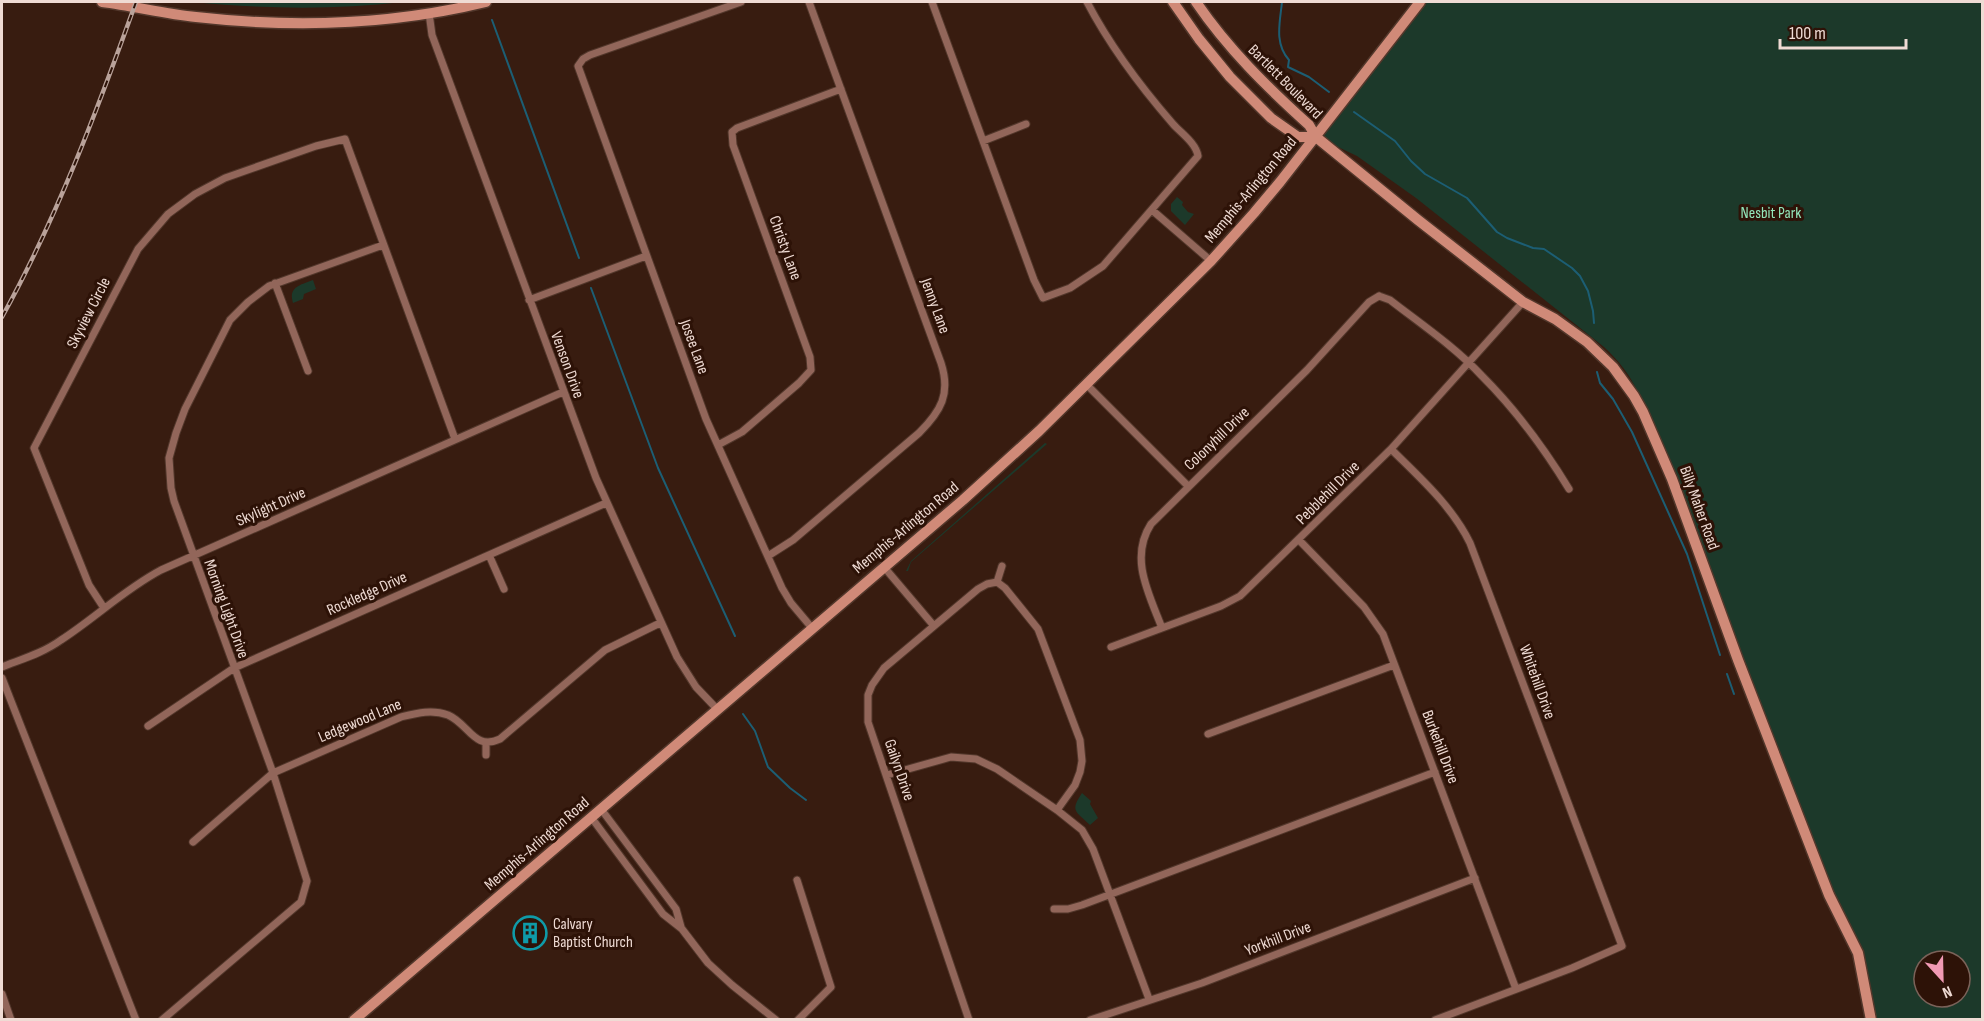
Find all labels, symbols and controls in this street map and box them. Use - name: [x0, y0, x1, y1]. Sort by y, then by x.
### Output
- scale bar: [1780, 12, 1906, 50]
- text: 100 m: [1789, 23, 1826, 44]
- street label: Bartlett Boulevard: [1244, 41, 1326, 123]
- street label: Memphis-Arlington Road: [1201, 133, 1301, 247]
- park label: Nesbit Park: [1741, 204, 1801, 223]
- street label: Christy Lane: [765, 213, 805, 283]
- street label: Skyview Circle: [63, 274, 115, 352]
- street label: Jenny Lane: [916, 275, 954, 336]
- street label: Josee Lane: [675, 316, 713, 377]
- street label: Venson Drive: [546, 329, 588, 401]
- street label: Colonyhill Drive: [1181, 403, 1253, 475]
- street label: Pebblehill Drive: [1292, 457, 1364, 529]
- street label: Billy Maher Road: [1675, 464, 1723, 552]
- street label: Memphis-Arlington Road: [849, 478, 963, 578]
- street label: Skylight Drive: [233, 483, 309, 531]
- street label: Morning Light Drive: [199, 557, 253, 661]
- street label: Rockledge Drive: [324, 568, 410, 620]
- street label: Whitehill Drive: [1515, 642, 1559, 722]
- street label: Ledgewood Lane: [316, 695, 404, 747]
- street label: Burkehill Drive: [1417, 708, 1463, 786]
- street label: Gailyn Drive: [880, 737, 918, 803]
- street label: Memphis-Arlington Road: [481, 793, 593, 895]
- building icon: Calvary Baptist Church: [512, 915, 548, 951]
- place label: Calvary Baptist Church: [553, 915, 633, 952]
- street label: Yorkhill Drive: [1242, 918, 1314, 960]
- north arrow: [1912, 949, 1972, 1009]
- text: N: [1940, 981, 1955, 1002]

